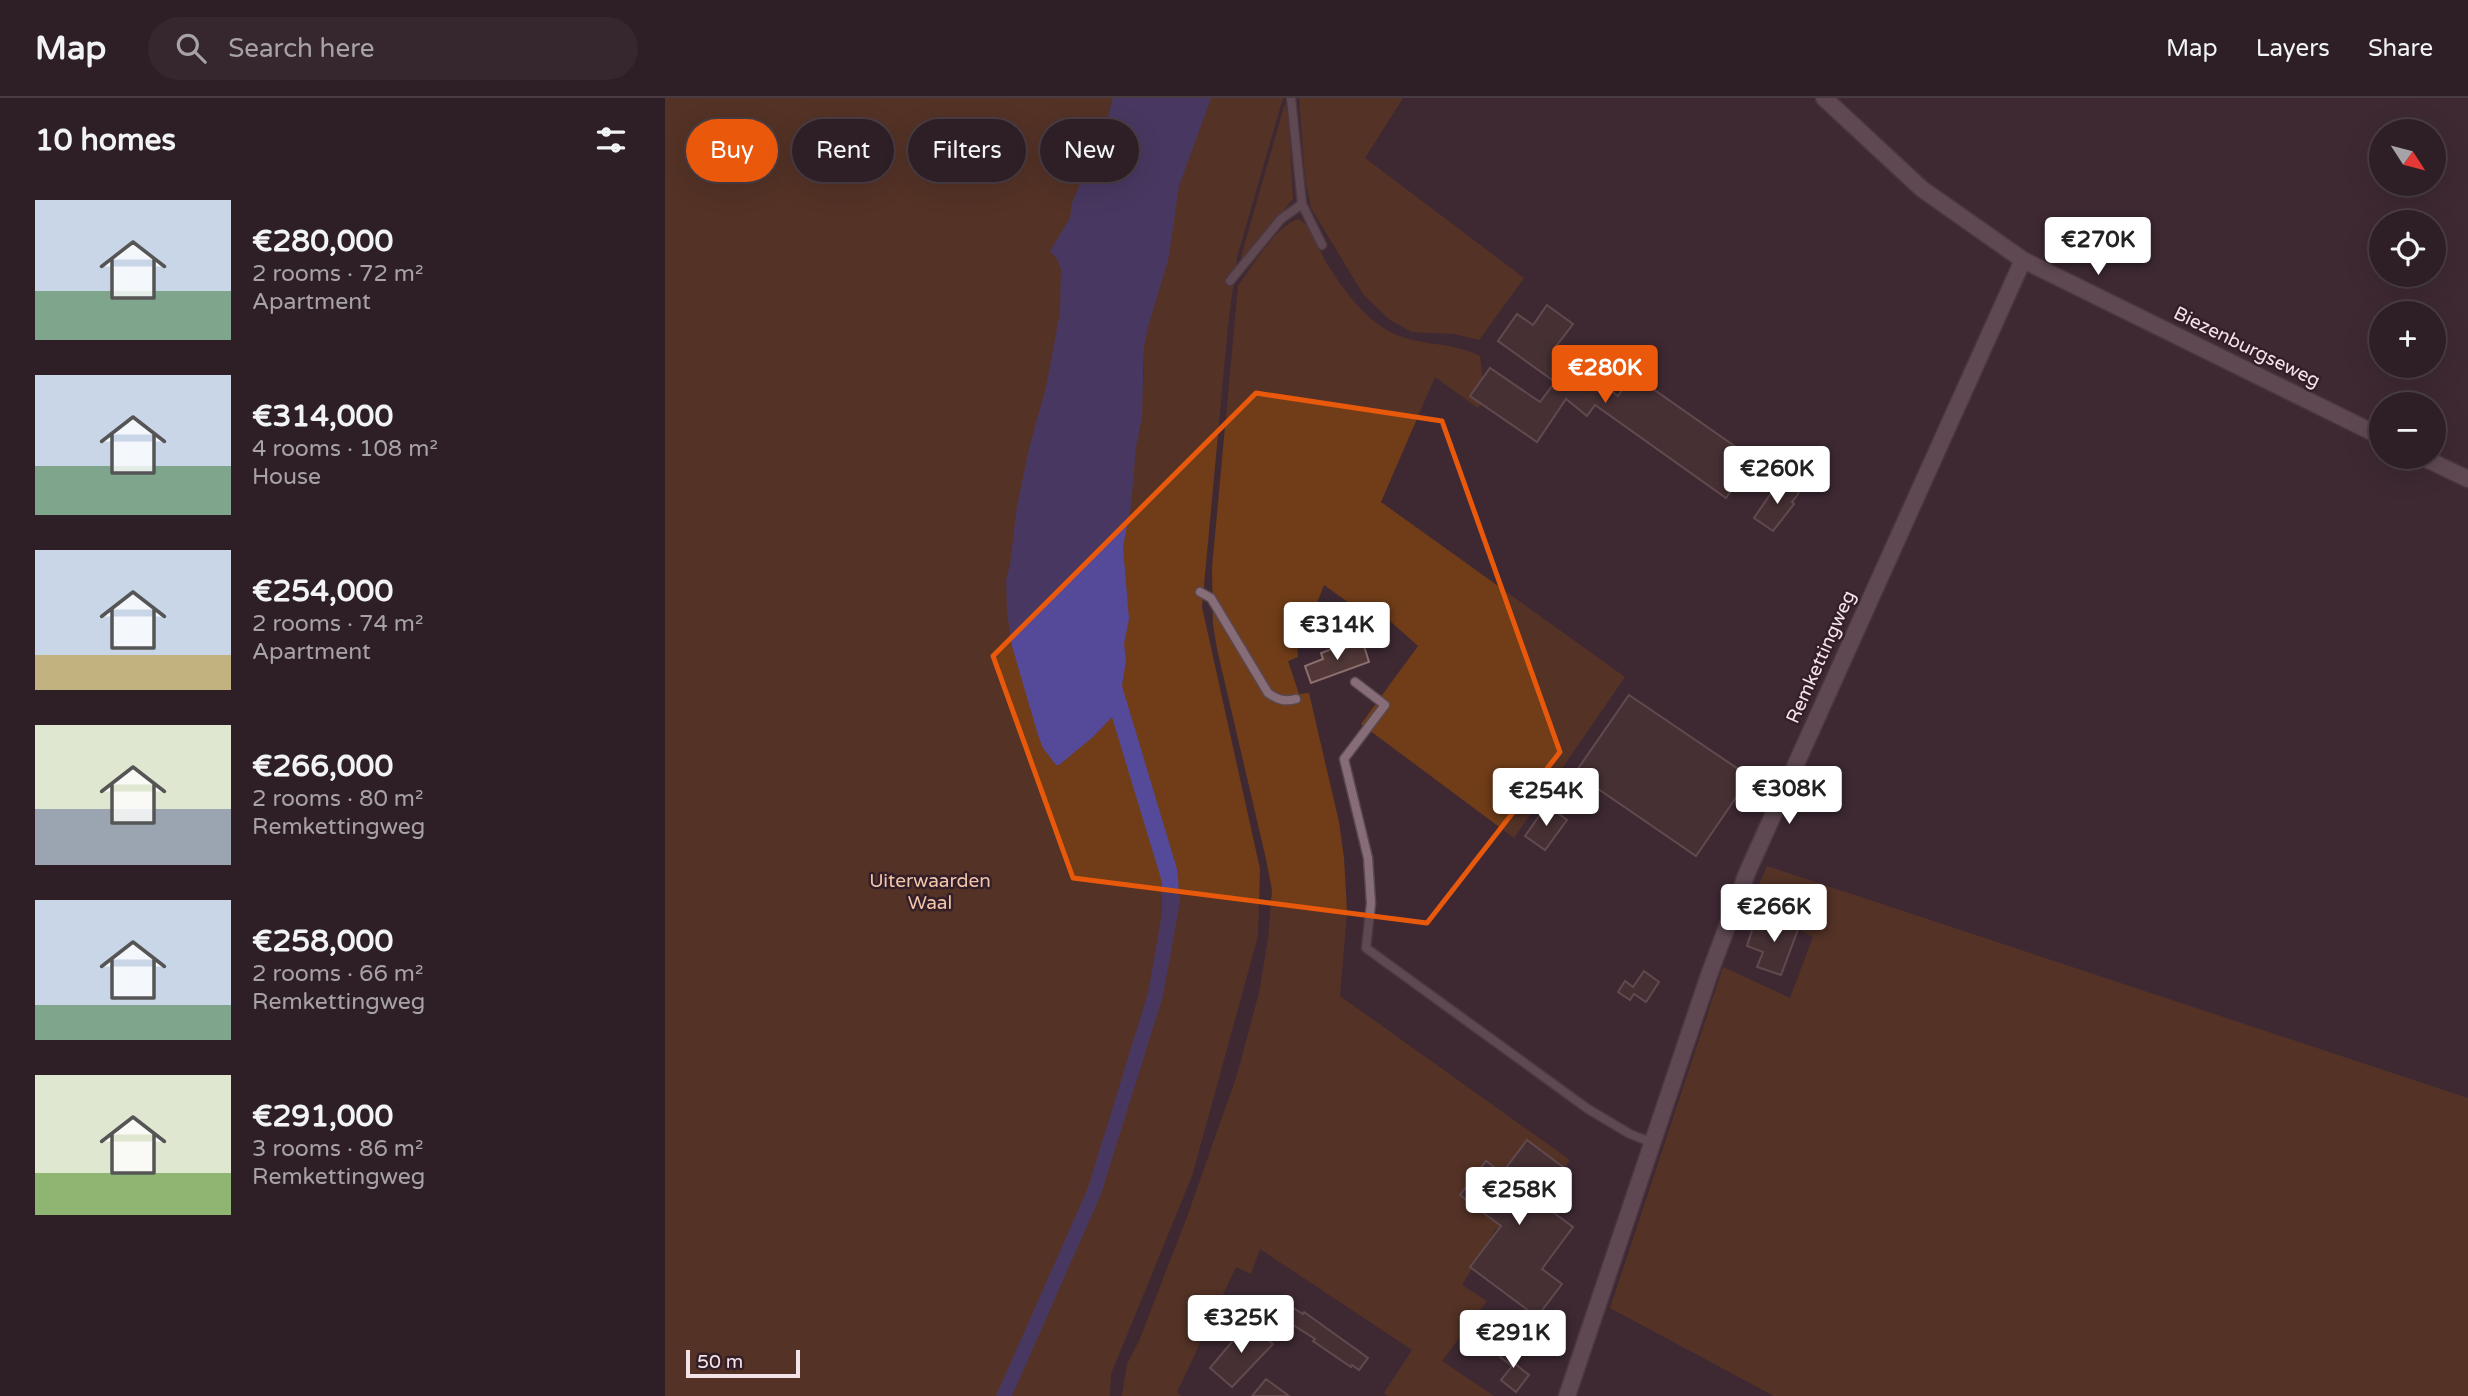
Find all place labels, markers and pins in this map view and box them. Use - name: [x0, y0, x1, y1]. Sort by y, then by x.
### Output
- pin: €270K: [2049, 218, 2147, 277]
- pin: €280K: [1556, 345, 1654, 405]
- pin: €260K: [1728, 446, 1826, 506]
- pin: €314K: [1288, 602, 1386, 662]
- pin: €308K: [1740, 766, 1838, 826]
- pin: €254K: [1497, 768, 1595, 828]
- pin: €266K: [1725, 884, 1823, 944]
- pin: €258K: [1470, 1168, 1568, 1227]
- pin: €325K: [1192, 1296, 1290, 1355]
- pin: €291K: [1464, 1310, 1562, 1370]

